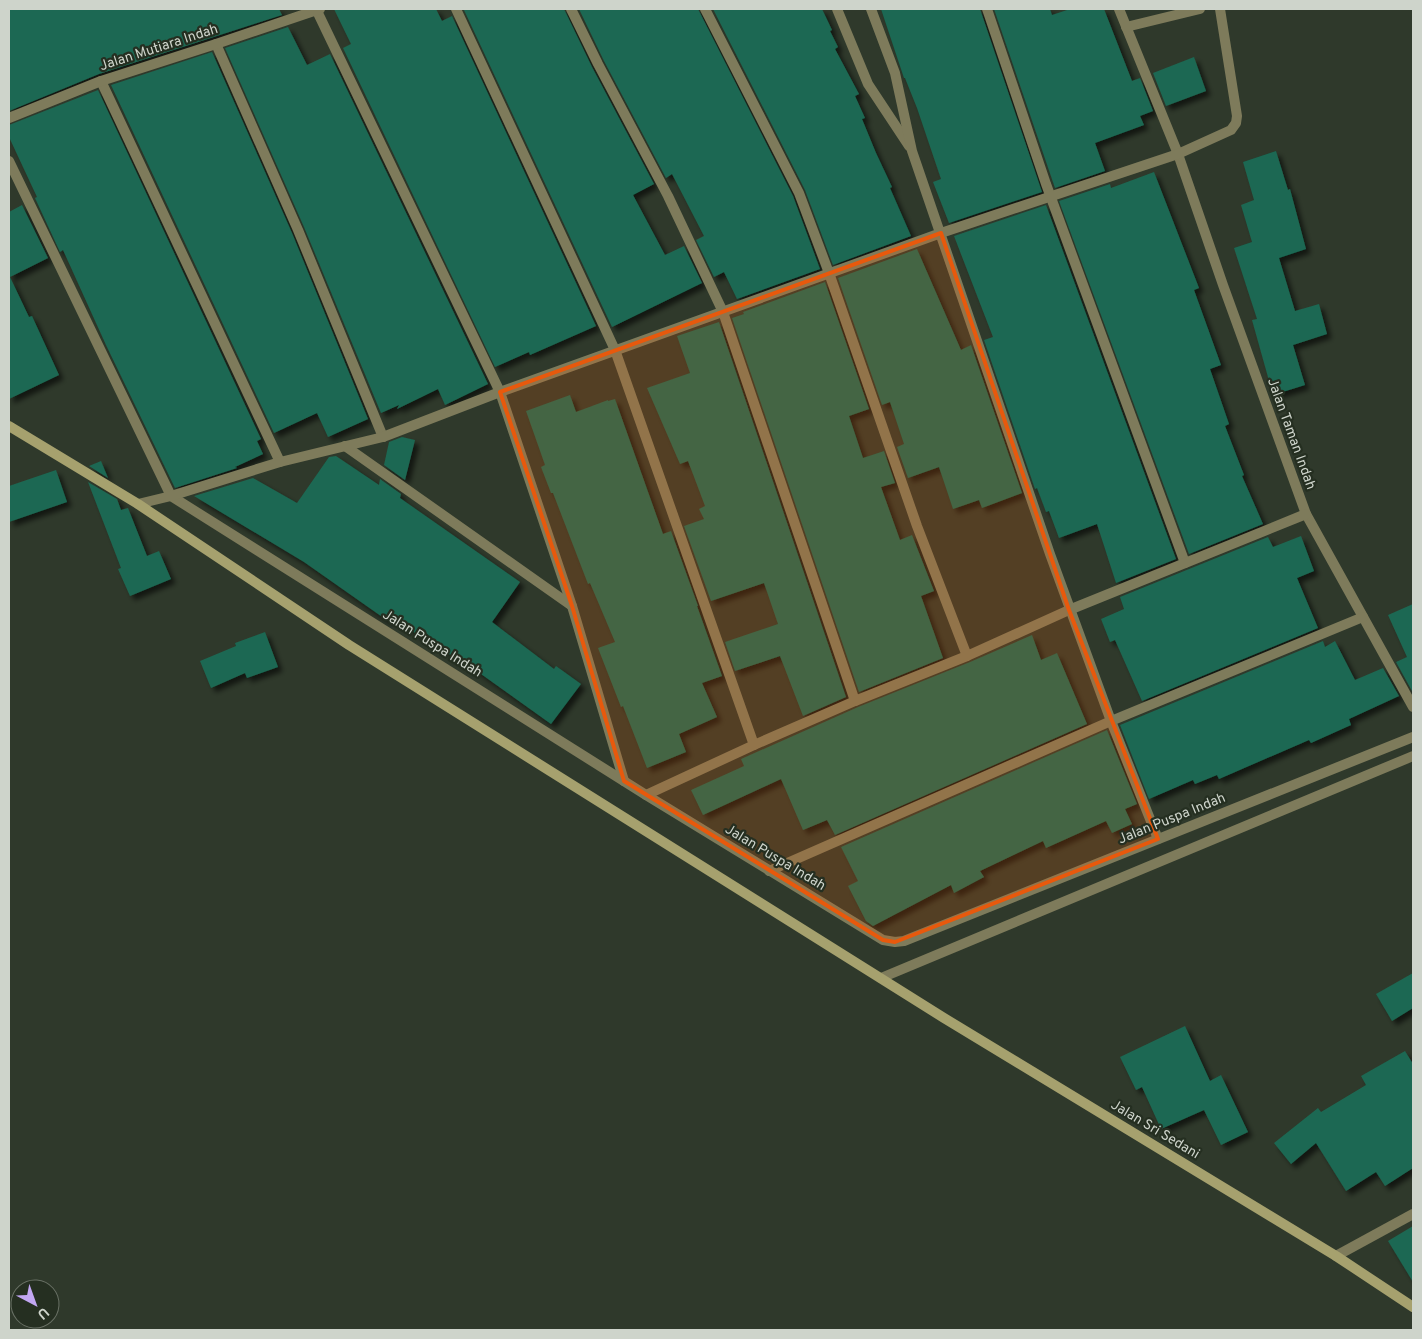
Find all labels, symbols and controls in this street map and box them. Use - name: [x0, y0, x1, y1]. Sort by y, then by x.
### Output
- street label: Jalan Mutiara Indah: [98, 21, 220, 75]
- street label: Jalan Taman Indah: [1263, 376, 1319, 492]
- street label: Jalan Puspa Indah: [379, 606, 485, 682]
- street label: Jalan Puspa Indah: [1116, 790, 1228, 848]
- street label: Jalan Puspa Indah: [722, 821, 828, 895]
- street label: Jalan Sri Sedani: [1107, 1097, 1203, 1163]
- north arrow: [10, 1279, 60, 1329]
- text: U: [33, 1303, 52, 1322]

